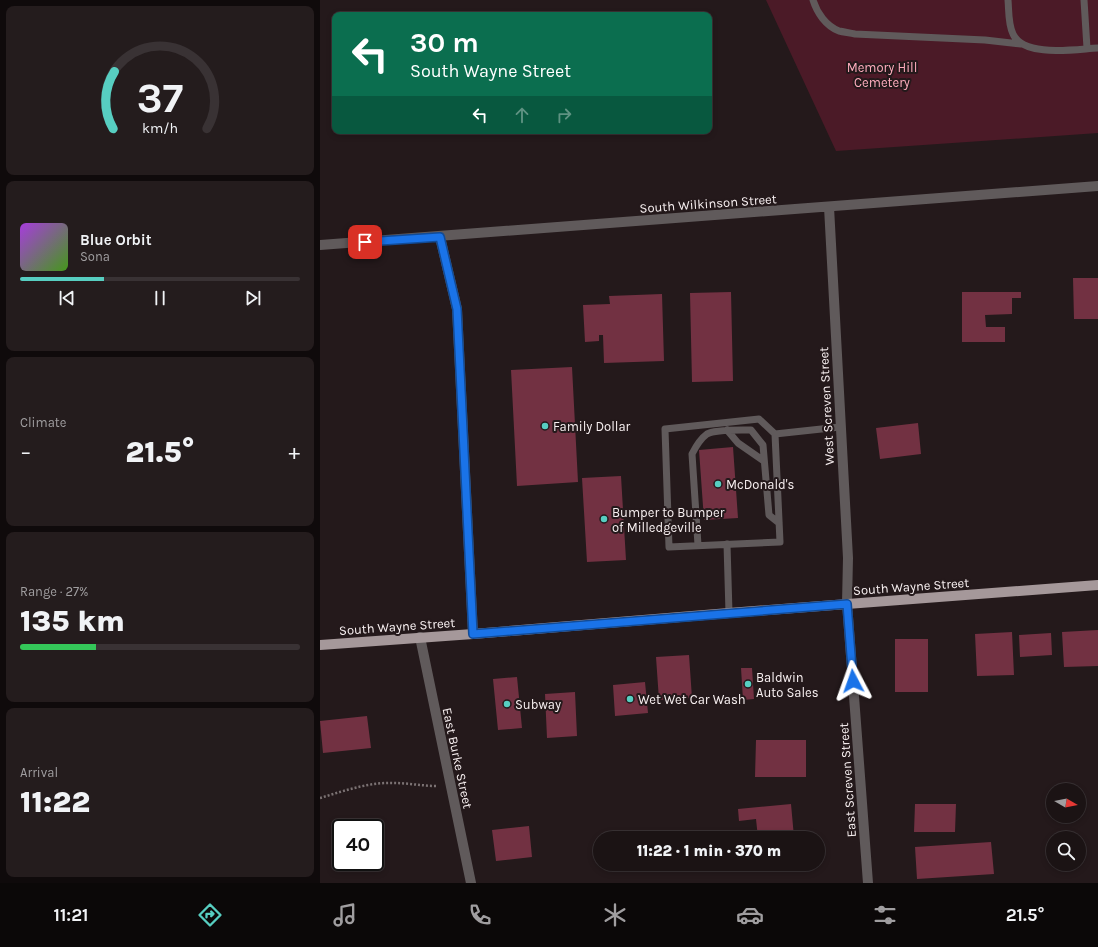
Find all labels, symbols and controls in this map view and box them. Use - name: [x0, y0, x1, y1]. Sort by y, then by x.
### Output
- text: 30 m: [410, 26, 479, 59]
- icon: left: [344, 28, 396, 80]
- text: South Wayne Street: [410, 60, 571, 82]
- park label: Memory Hill Cemetery: [847, 60, 917, 90]
- text: 37: [137, 74, 183, 122]
- icon: left: [469, 104, 491, 126]
- icon: ahead: [511, 104, 533, 126]
- icon: right: [553, 104, 575, 126]
- text: km/h: [142, 119, 178, 136]
- street label: South Wilkinson Street: [639, 191, 777, 216]
- pin: [348, 225, 382, 259]
- text: Blue Orbit: [80, 231, 152, 249]
- icon: arrive: [354, 231, 376, 253]
- text: Sona: [80, 249, 110, 264]
- icon: previous: [56, 287, 78, 309]
- icon: pause: [149, 287, 171, 309]
- icon: next: [242, 287, 264, 309]
- street label: West Screven Street: [816, 346, 837, 466]
- text: Climate: [20, 415, 66, 430]
- place label: Family Dollar: [553, 419, 631, 434]
- marker: Family Dollar: [540, 421, 550, 431]
- text: 21.5°: [125, 434, 195, 470]
- text: −: [20, 439, 32, 465]
- text: +: [288, 439, 300, 465]
- place label: McDonald's: [726, 477, 795, 492]
- marker: McDonald's: [713, 479, 723, 489]
- place label: Bumper to Bumper of Milledgeville: [612, 505, 725, 535]
- marker: Bumper to Bumper of Milledgeville: [599, 514, 609, 524]
- street label: South Wayne Street: [852, 575, 970, 598]
- text: Range · 27%: [20, 584, 89, 599]
- text: 135 km: [20, 603, 125, 639]
- street label: South Wayne Street: [338, 615, 456, 638]
- position arrow: [832, 660, 874, 702]
- place label: Baldwin Auto Sales: [756, 670, 819, 700]
- marker: Baldwin Auto Sales: [743, 679, 753, 689]
- place label: Wet Wet Car Wash: [638, 692, 746, 707]
- marker: Wet Wet Car Wash: [625, 694, 635, 704]
- place label: Subway: [515, 697, 561, 712]
- marker: Subway: [502, 699, 512, 709]
- street label: East Burke Street: [439, 706, 476, 810]
- street label: East Screven Street: [836, 722, 859, 838]
- text: Arrival: [20, 765, 58, 780]
- north arrow: [1046, 783, 1086, 823]
- map controls: [1046, 783, 1086, 871]
- text: 11:22: [20, 784, 90, 820]
- speed limit sign: 40: [332, 819, 384, 871]
- button: search: [1046, 831, 1086, 871]
- text: 11:22 · 1 min · 370 m: [637, 842, 781, 860]
- icon: directions: [196, 901, 224, 929]
- icon: music: [331, 901, 359, 929]
- icon: phone: [466, 901, 494, 929]
- icon: climate: [601, 901, 629, 929]
- icon: car: [736, 901, 764, 929]
- icon: filters: [871, 901, 899, 929]
- text: 11:21: [54, 904, 89, 926]
- text: 21.5°: [1006, 904, 1044, 926]

